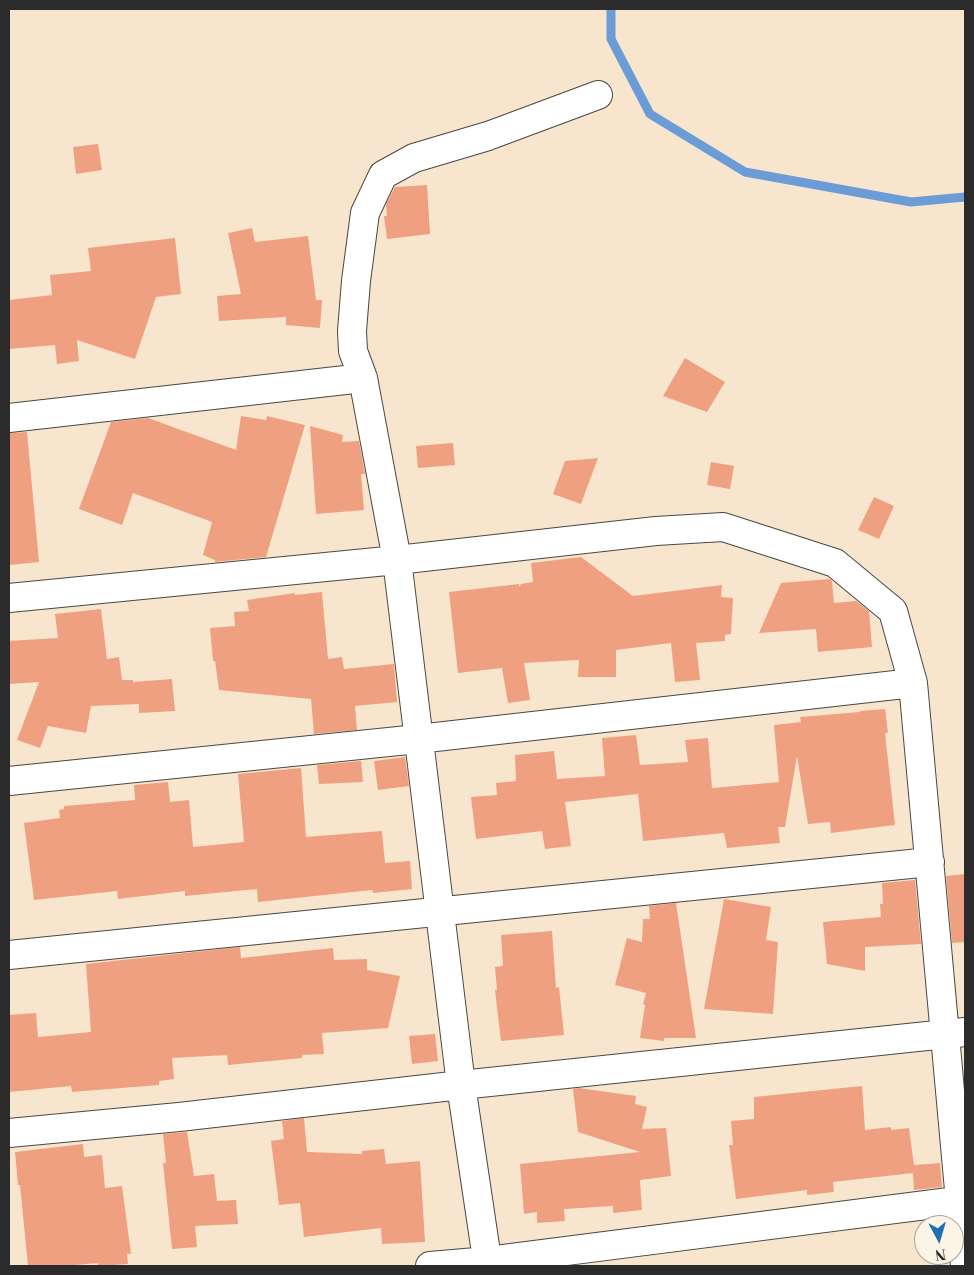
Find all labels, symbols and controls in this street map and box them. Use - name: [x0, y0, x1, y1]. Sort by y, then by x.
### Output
- north arrow: [914, 1215, 964, 1265]
- text: N: [934, 1244, 947, 1263]

